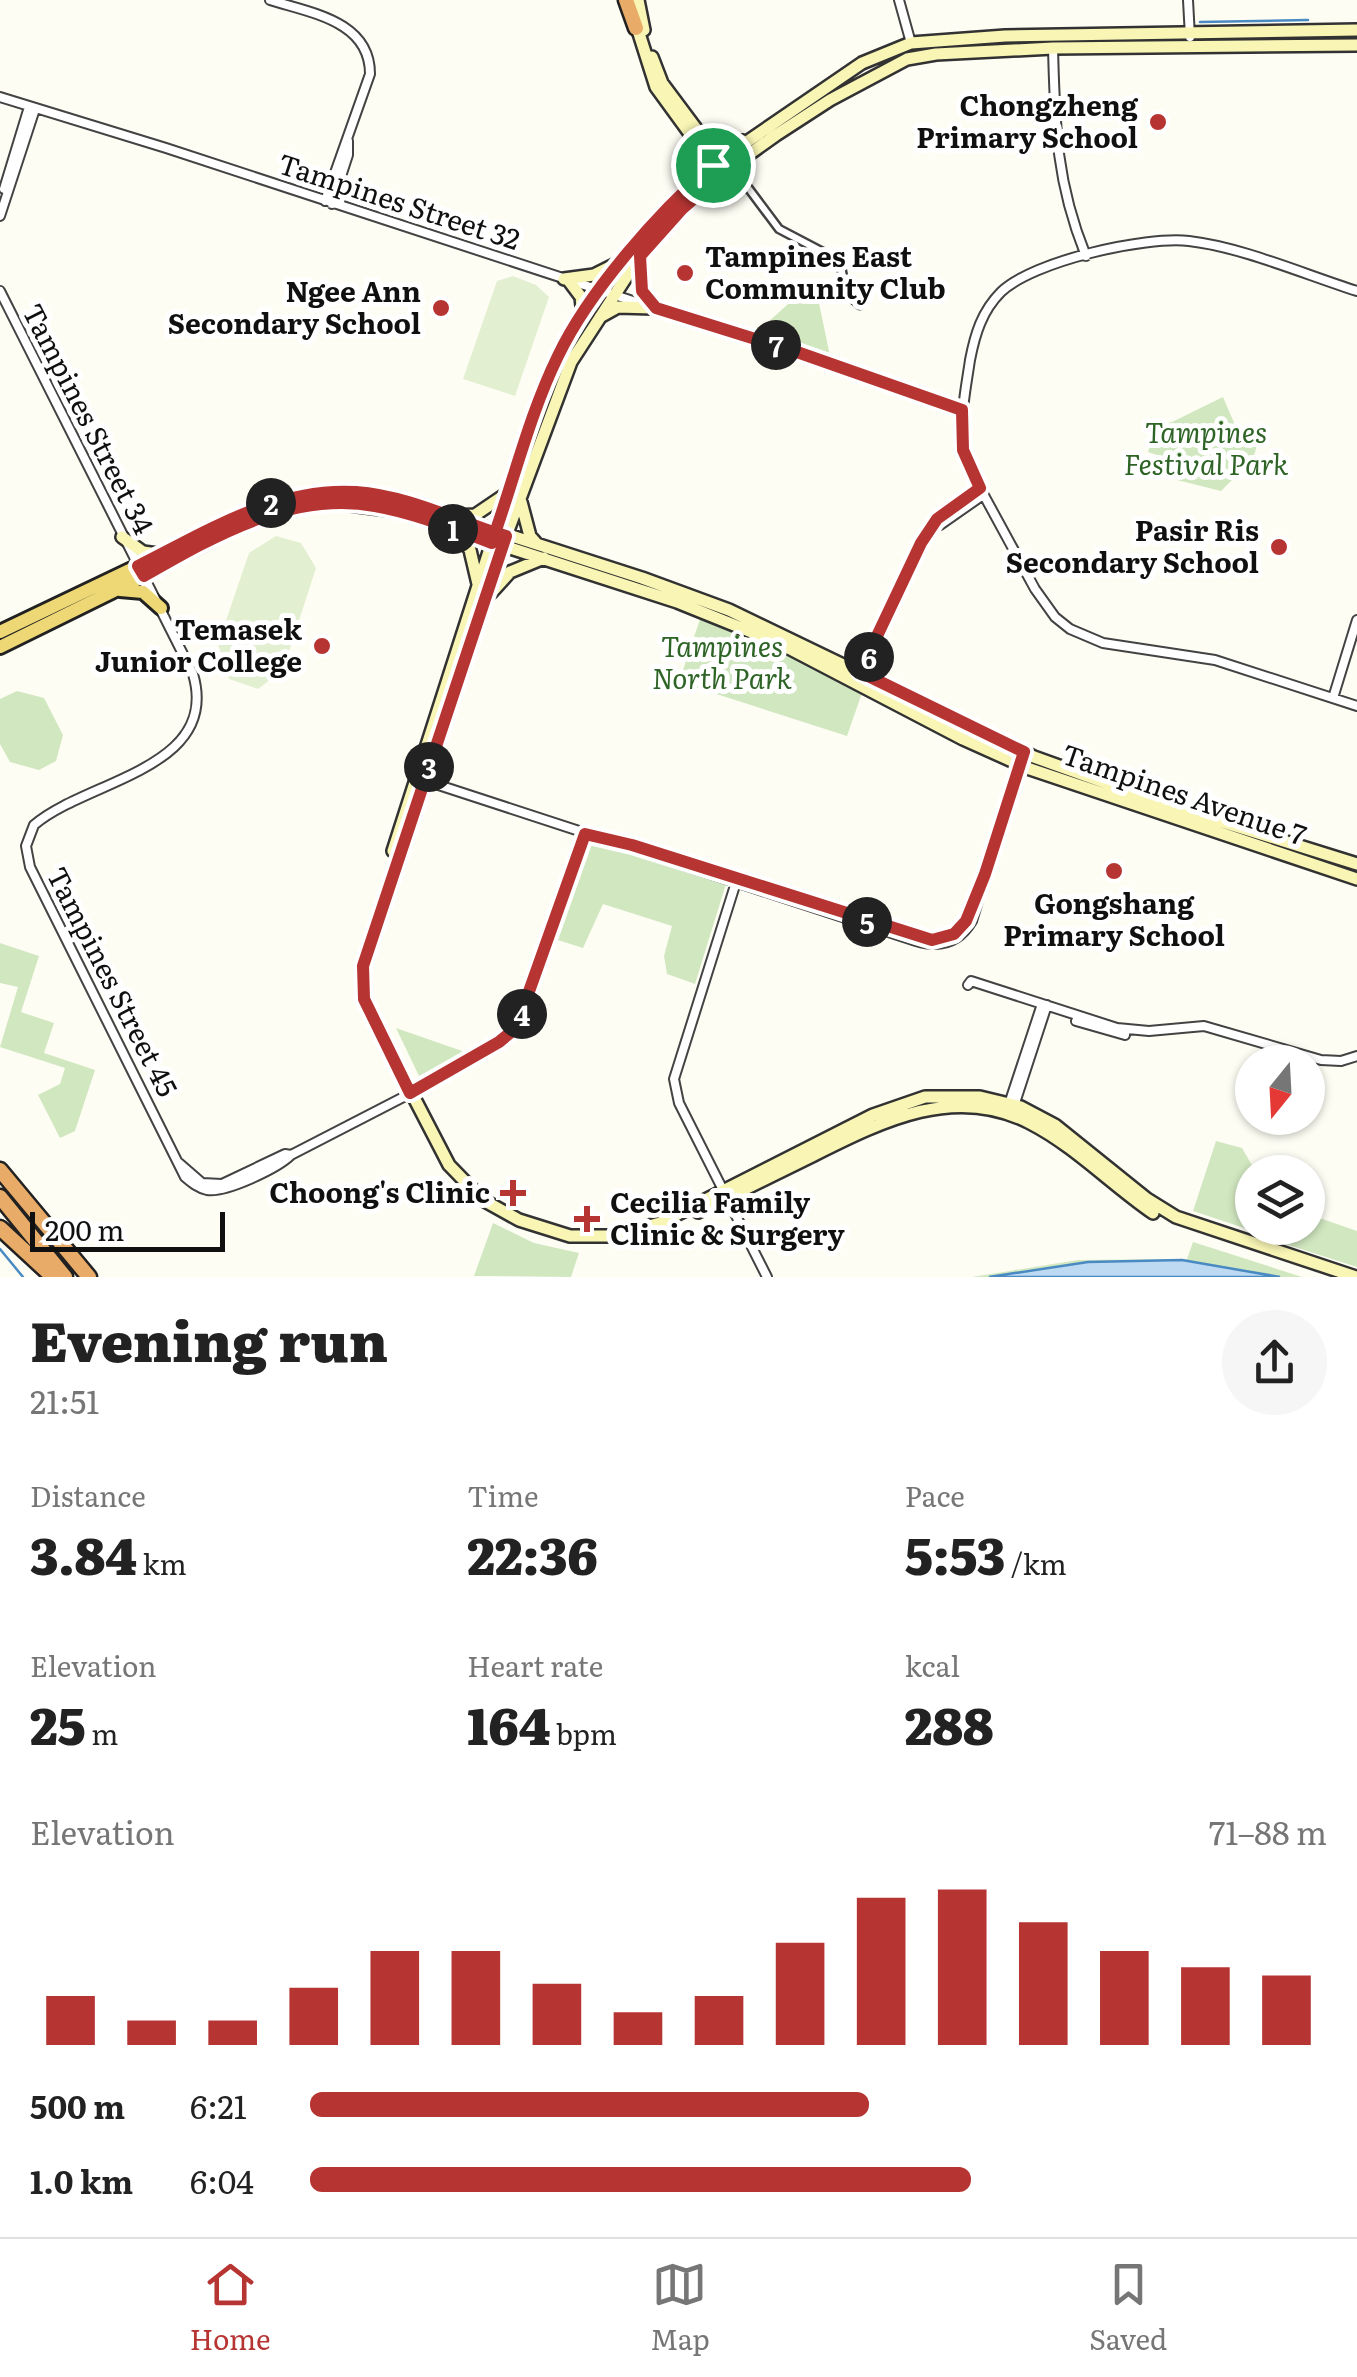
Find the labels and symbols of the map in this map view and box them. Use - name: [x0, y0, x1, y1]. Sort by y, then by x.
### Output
- place label: Chongzheng Primary School: [916, 83, 1139, 157]
- marker: Chongzheng Primary School: [1147, 111, 1169, 133]
- pin: [671, 123, 756, 208]
- street label: Tampines Street 32: [273, 141, 526, 259]
- place label: Tampines East Community Club: [705, 234, 946, 308]
- marker: Tampines East Community Club: [674, 262, 696, 284]
- place label: Ngee Ann Secondary School: [168, 269, 421, 343]
- street label: Tampines Street 34: [13, 295, 166, 541]
- marker: Ngee Ann Secondary School: [430, 297, 452, 319]
- pin: 7: [751, 320, 801, 370]
- park label: Tampines Festival Park: [1124, 410, 1289, 484]
- pin: 2: [246, 478, 296, 528]
- pin: 1: [428, 504, 478, 554]
- place label: Pasir Ris Secondary School: [1006, 508, 1259, 582]
- marker: Pasir Ris Secondary School: [1268, 536, 1290, 558]
- place label: Temasek Junior College: [95, 607, 302, 681]
- park label: Tampines North Park: [652, 624, 793, 698]
- pin: 6: [844, 632, 894, 682]
- marker: Temasek Junior College: [311, 635, 333, 657]
- street label: Tampines Avenue 7: [1057, 732, 1312, 855]
- pin: 3: [404, 742, 454, 792]
- street label: Tampines Street 45: [38, 859, 190, 1103]
- marker: Gongshang Primary School: [1103, 860, 1125, 882]
- place label: Gongshang Primary School: [1003, 881, 1225, 955]
- pin: 5: [842, 897, 892, 947]
- pin: 4: [497, 989, 547, 1039]
- north arrow: [1235, 1045, 1325, 1135]
- place label: Choong's Clinic: [269, 1170, 490, 1212]
- marker: Choong's Clinic: [500, 1180, 526, 1206]
- place label: Cecilia Family Clinic & Surgery: [610, 1180, 846, 1254]
- marker: Cecilia Family Clinic & Surgery: [574, 1206, 600, 1232]
- scale bar: [30, 1207, 225, 1252]

